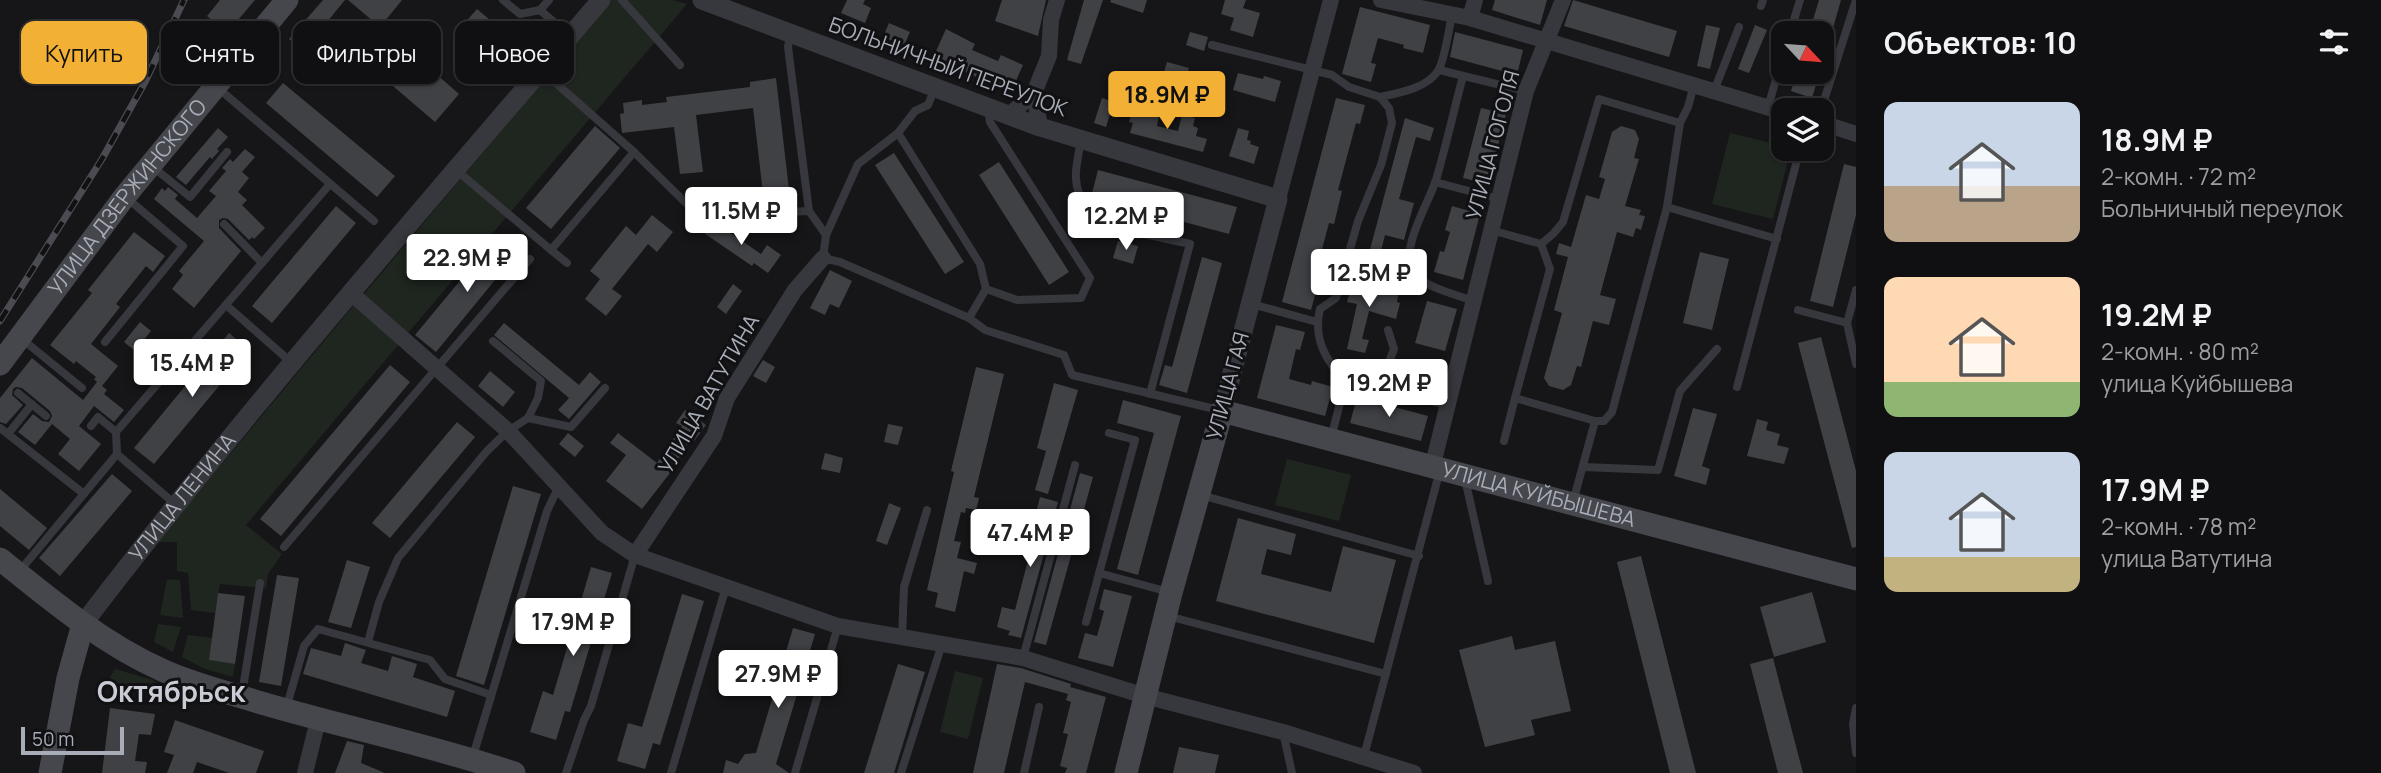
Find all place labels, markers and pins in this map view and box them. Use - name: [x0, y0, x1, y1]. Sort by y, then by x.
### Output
- pin: 18.9M ₽: [1102, 72, 1232, 131]
- pin: 11.5M ₽: [676, 188, 806, 247]
- pin: 12.2M ₽: [1061, 192, 1191, 252]
- pin: 22.9M ₽: [402, 234, 532, 294]
- pin: 12.5M ₽: [1304, 250, 1434, 309]
- pin: 15.4M ₽: [127, 340, 257, 399]
- pin: 19.2M ₽: [1324, 360, 1454, 419]
- pin: 47.4M ₽: [965, 510, 1095, 569]
- pin: 17.9M ₽: [508, 598, 638, 658]
- pin: 27.9M ₽: [713, 650, 843, 710]

